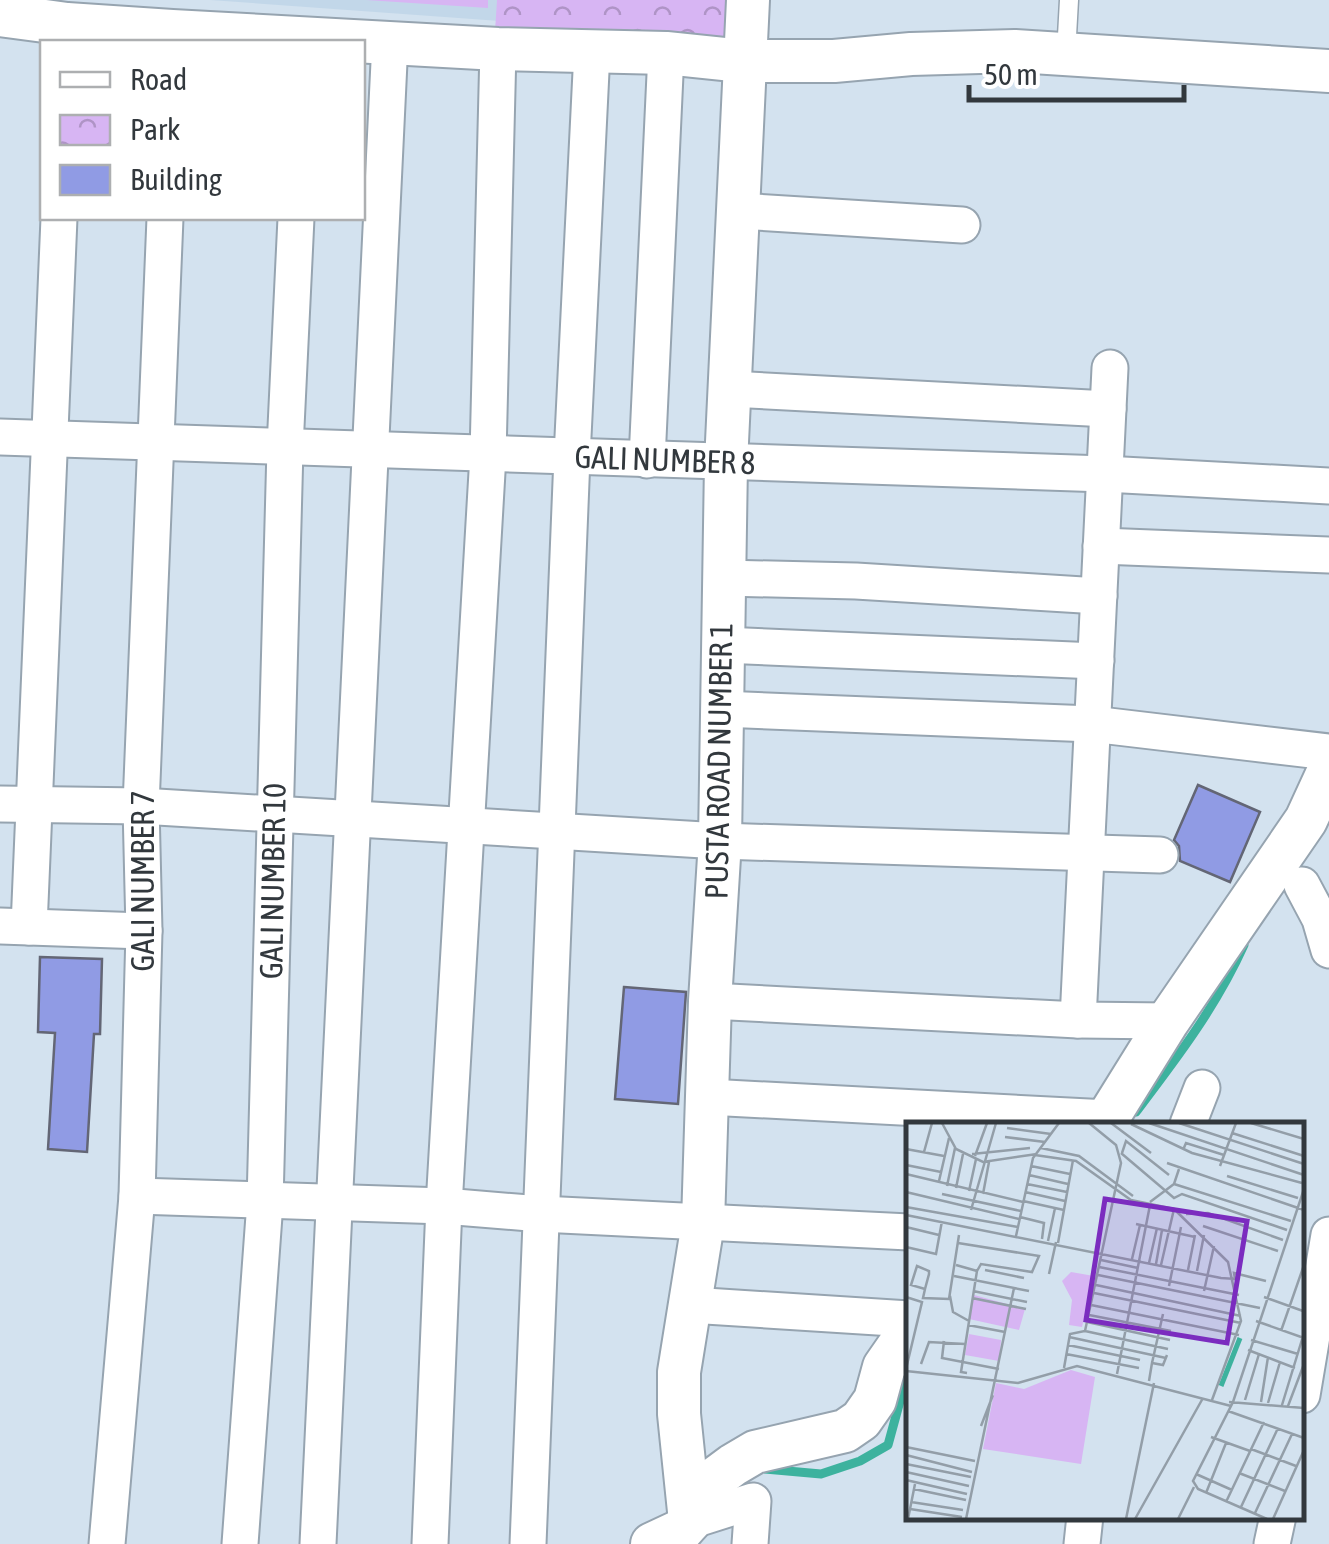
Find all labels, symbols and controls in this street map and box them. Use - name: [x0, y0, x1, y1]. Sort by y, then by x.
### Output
- legend: [40, 40, 365, 220]
- scale bar: [969, 40, 1184, 102]
- text: 50 m: [984, 57, 1038, 91]
- text: Road: [130, 62, 187, 96]
- text: Park: [130, 112, 180, 146]
- text: Building: [130, 162, 222, 196]
- street label: GALI NUMBER 8: [574, 438, 756, 481]
- street label: PUSTA ROAD NUMBER 1: [698, 622, 739, 900]
- street label: GALI NUMBER 10: [252, 783, 293, 979]
- street label: GALI NUMBER 7: [124, 791, 161, 972]
- inset map: [906, 1122, 1304, 1519]

